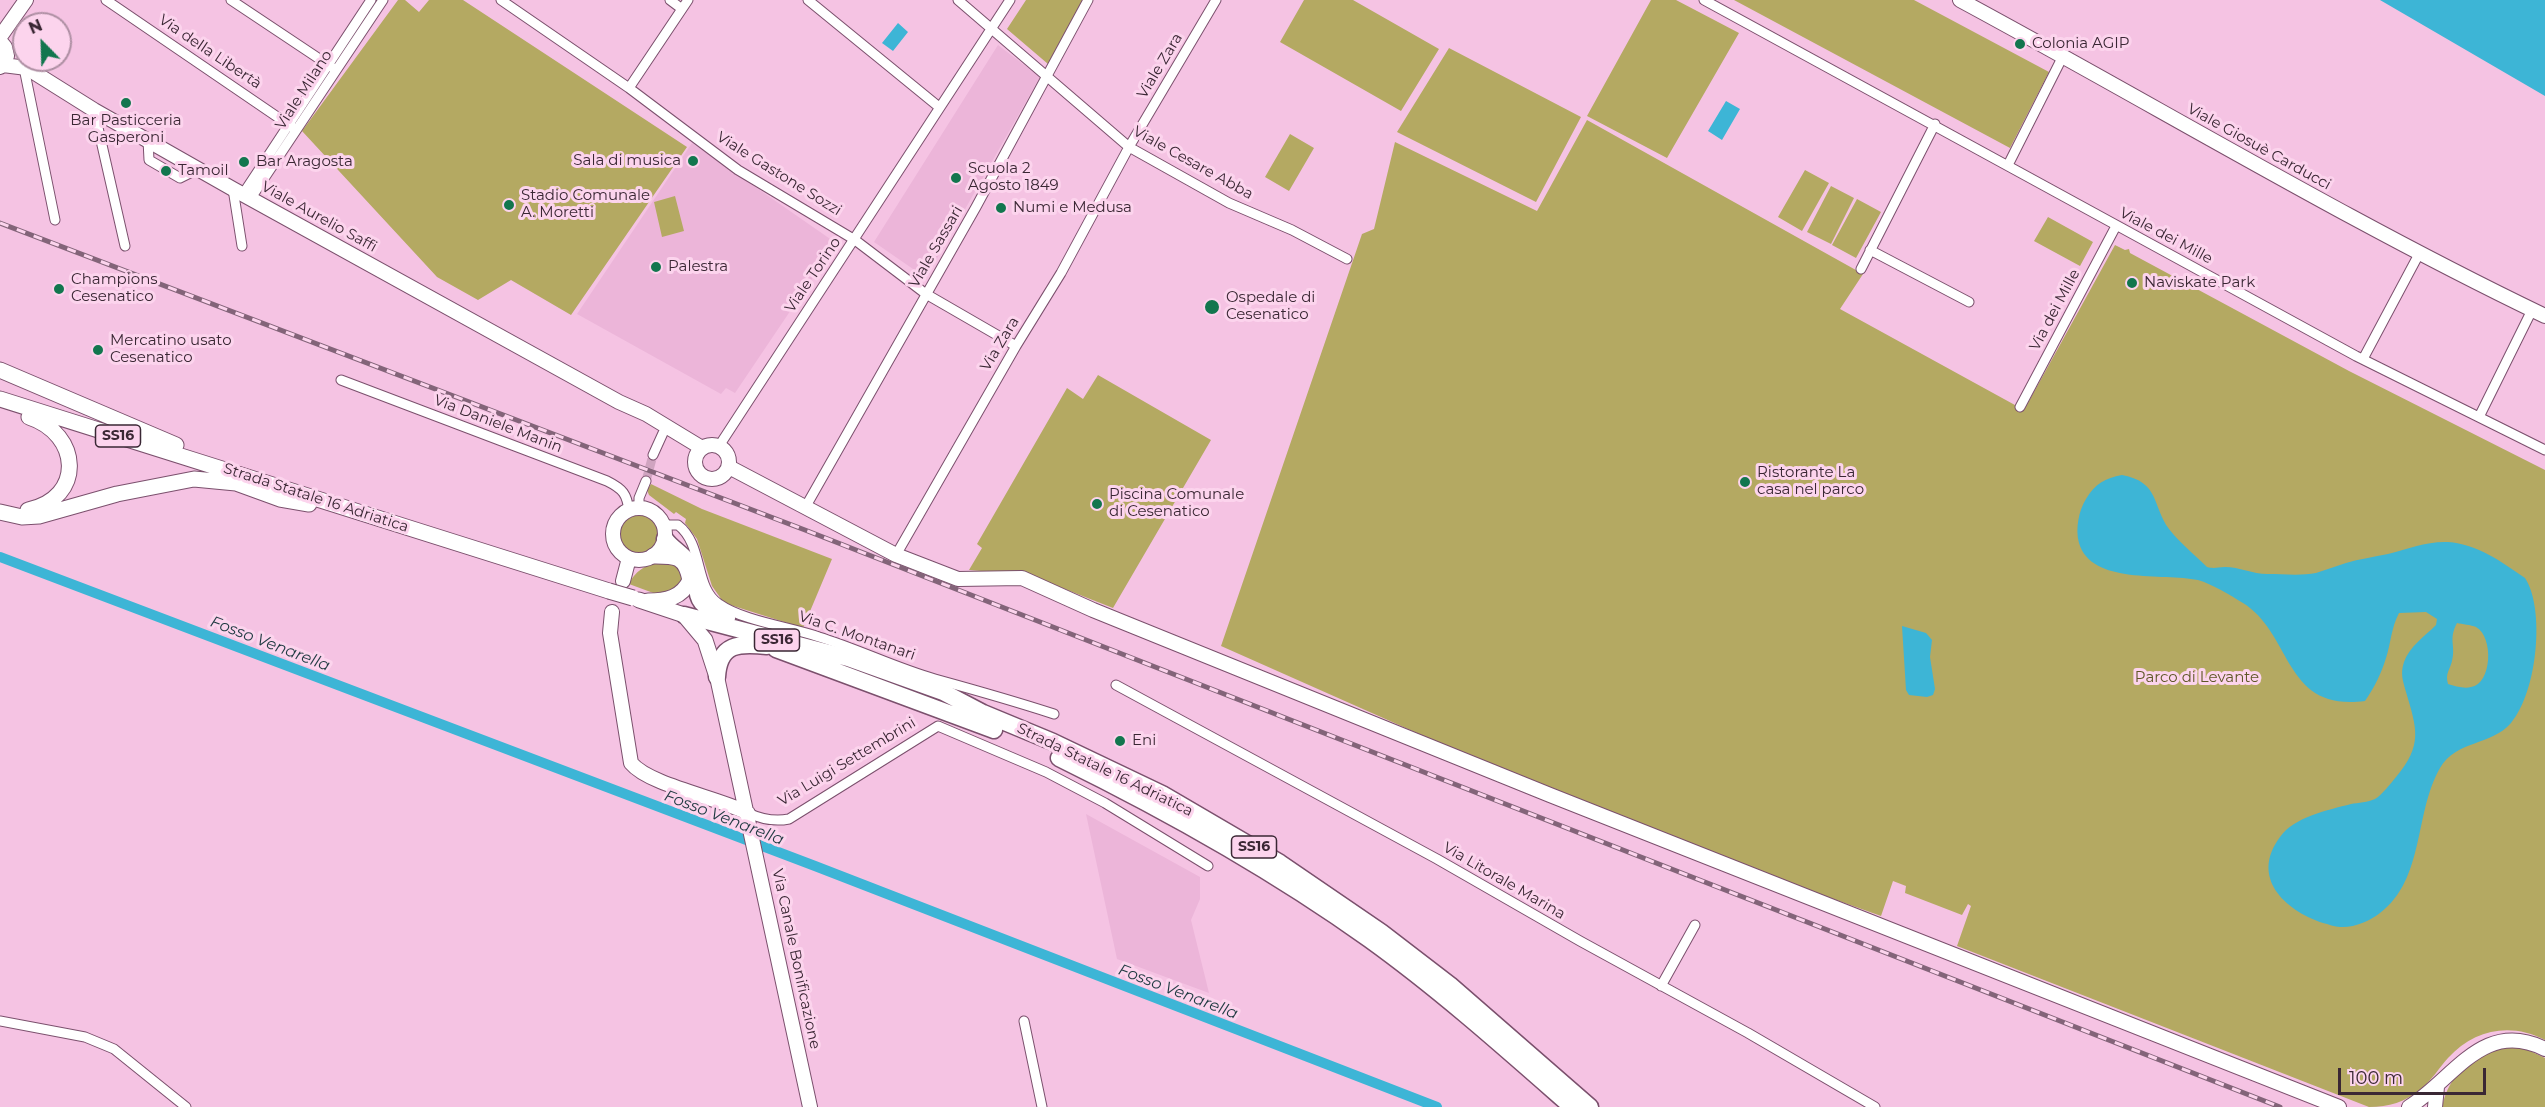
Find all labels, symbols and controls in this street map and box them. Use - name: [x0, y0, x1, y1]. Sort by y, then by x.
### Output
- street label: Via della Libertà: [155, 11, 265, 93]
- north arrow: [12, 12, 72, 72]
- text: N: [26, 16, 45, 38]
- street label: Viale Zara: [1133, 30, 1187, 102]
- place label: Colonia AGIP: [2032, 35, 2130, 53]
- marker: Colonia AGIP: [2013, 37, 2027, 51]
- street label: Viale Milano: [272, 47, 336, 133]
- marker: Bar Pasticceria Gasperoni: [119, 96, 133, 110]
- street label: Viale Giosuè Carducci: [2184, 100, 2334, 194]
- place label: Bar Pasticceria Gasperoni: [70, 112, 182, 147]
- street label: Viale Cesare Abba: [1130, 123, 1256, 203]
- street label: Viale Gastone Sozzi: [713, 128, 845, 220]
- place label: Sala di musica: [573, 152, 681, 170]
- place label: Bar Aragosta: [256, 153, 353, 171]
- marker: Sala di musica: [686, 154, 700, 168]
- marker: Bar Aragosta: [237, 155, 251, 169]
- place label: Scuola 2 Agosto 1849: [968, 160, 1059, 195]
- place label: Tamoil: [178, 162, 228, 180]
- marker: Tamoil: [159, 164, 173, 178]
- marker: Scuola 2 Agosto 1849: [949, 171, 963, 185]
- street label: Viale Aurelio Saffi: [258, 178, 380, 256]
- place label: Stadio Comunale A. Moretti: [521, 187, 650, 222]
- marker: Stadio Comunale A. Moretti: [502, 198, 516, 212]
- place label: Numi e Medusa: [1013, 199, 1132, 217]
- marker: Numi e Medusa: [994, 201, 1008, 215]
- street label: Viale Sassari: [905, 203, 967, 291]
- street label: Viale dei Mille: [2116, 204, 2216, 268]
- street label: Viale Torino: [781, 234, 845, 316]
- place label: Palestra: [668, 258, 728, 276]
- marker: Palestra: [649, 260, 663, 274]
- street label: Via dei Mille: [2026, 266, 2084, 354]
- place label: Champions Cesenatico: [71, 271, 158, 306]
- place label: Naviskate Park: [2144, 274, 2255, 292]
- marker: Naviskate Park: [2125, 276, 2139, 290]
- marker: Champions Cesenatico: [52, 282, 66, 296]
- place label: Ospedale di Cesenatico: [1226, 289, 1315, 324]
- marker: Ospedale di Cesenatico: [1203, 298, 1221, 316]
- street label: Via Zara: [977, 314, 1023, 374]
- place label: Mercatino usato Cesenatico: [110, 332, 232, 367]
- marker: Mercatino usato Cesenatico: [91, 343, 105, 357]
- street label: Via Daniele Manin: [431, 391, 565, 457]
- road number: SS16: [96, 425, 140, 447]
- street label: Strada Statale 16 Adriatica: [221, 460, 411, 536]
- place label: Ristorante La casa nel parco: [1757, 464, 1864, 499]
- marker: Ristorante La casa nel parco: [1738, 475, 1752, 489]
- place label: Piscina Comunale di Cesenatico: [1109, 486, 1244, 521]
- marker: Piscina Comunale di Cesenatico: [1090, 497, 1104, 511]
- street label: Via C. Montanari: [796, 608, 918, 664]
- water label: Fosso Venarella: [207, 612, 333, 676]
- road number: SS16: [754, 629, 800, 651]
- park label: Parco di Levante: [2135, 669, 2259, 687]
- street label: Via Luigi Settembrini: [775, 714, 919, 810]
- street label: Strada Statale 16 Adriatica: [1014, 719, 1196, 821]
- place label: Eni: [1132, 732, 1156, 750]
- marker: Eni: [1113, 734, 1127, 748]
- water label: Fosso Venarella: [661, 786, 787, 850]
- road number: SS16: [1232, 836, 1276, 858]
- street label: Via Litorale Marina: [1440, 839, 1568, 923]
- street label: Via Canale Bonificazione: [768, 867, 824, 1051]
- water label: Fosso Venarella: [1115, 960, 1241, 1024]
- scale bar: [2341, 1056, 2490, 1094]
- text: 100 m: [2349, 1067, 2403, 1089]

